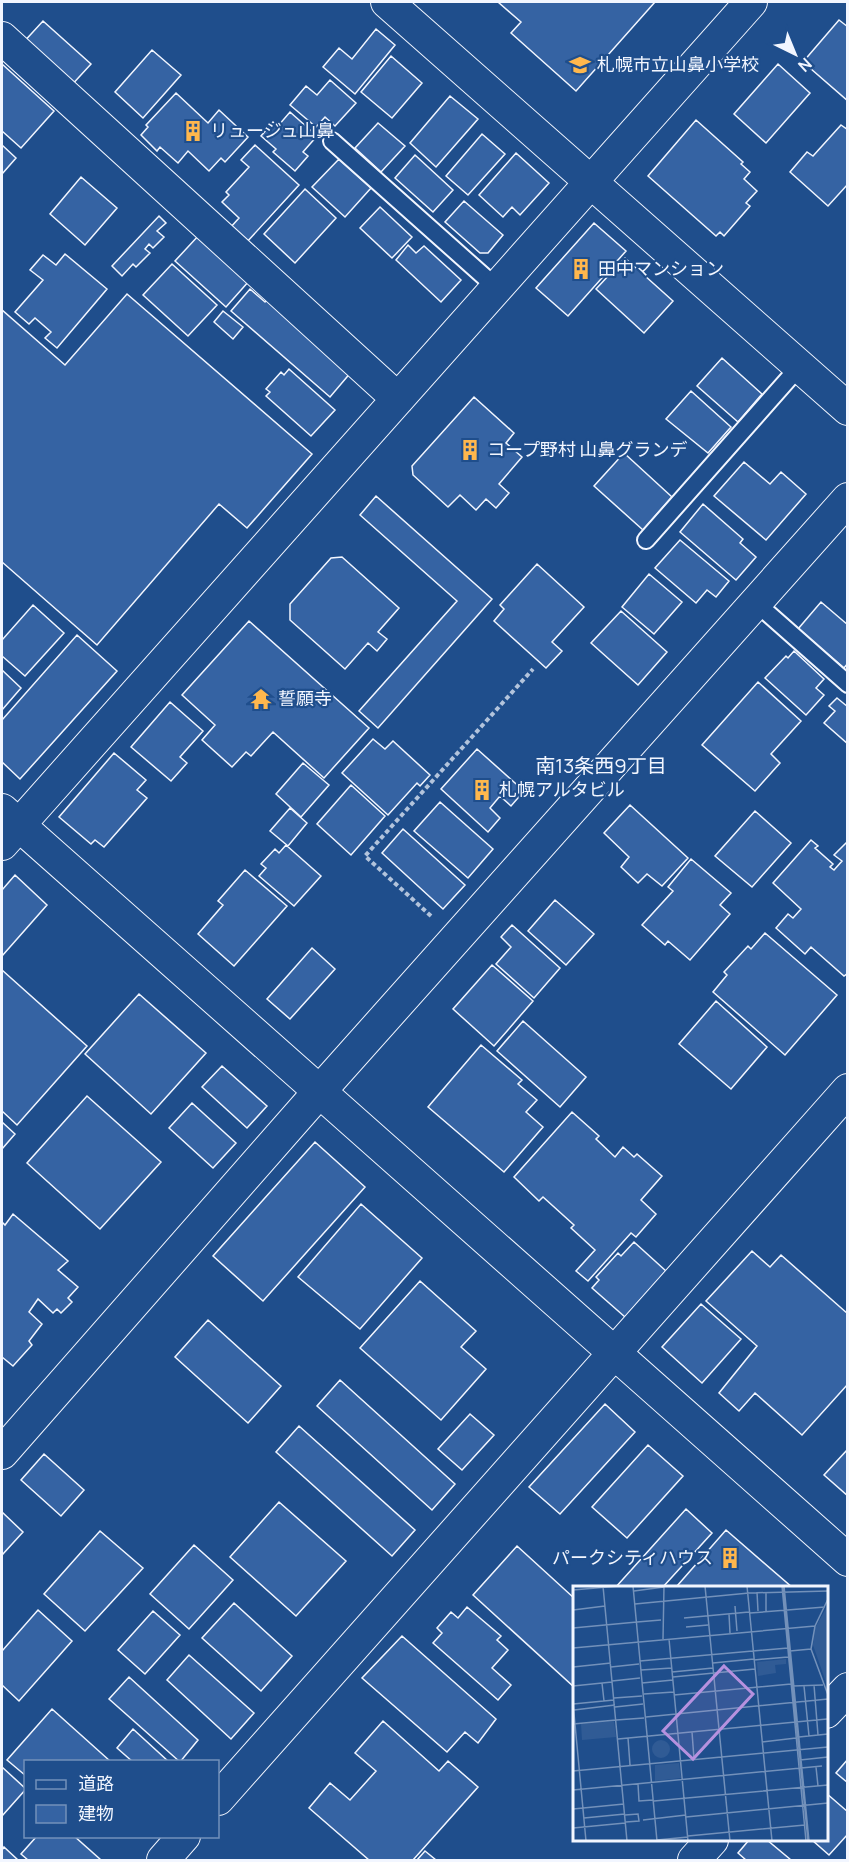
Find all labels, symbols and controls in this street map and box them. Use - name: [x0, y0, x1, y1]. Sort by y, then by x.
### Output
- north arrow: [765, 24, 825, 84]
- place label: 札幌市立山鼻小学校: [597, 52, 759, 76]
- school or university icon: 札幌市立山鼻小学校: [568, 53, 592, 77]
- text: N: [794, 53, 817, 77]
- place label: リュージュ山鼻: [210, 118, 334, 142]
- building icon: リュージュ山鼻: [181, 119, 205, 143]
- place label: 田中マンション: [598, 256, 724, 280]
- building icon: 田中マンション: [569, 257, 593, 281]
- place label: コープ野村 山鼻グランデ: [487, 437, 688, 461]
- building icon: コープ野村 山鼻グランデ: [458, 438, 482, 462]
- place label: 誓願寺: [278, 686, 332, 710]
- temple icon: 誓願寺: [249, 687, 273, 711]
- district label: 南13条西9丁目: [535, 752, 667, 779]
- place label: 札幌アルタビル: [499, 777, 625, 801]
- building icon: 札幌アルタビル: [470, 778, 494, 802]
- place label: パークシティハウス: [552, 1545, 713, 1569]
- building icon: パークシティハウス: [718, 1546, 742, 1570]
- inset map: [573, 1586, 828, 1841]
- legend: [24, 1760, 219, 1838]
- text: 道路: [78, 1771, 114, 1795]
- text: 建物: [78, 1801, 114, 1825]

